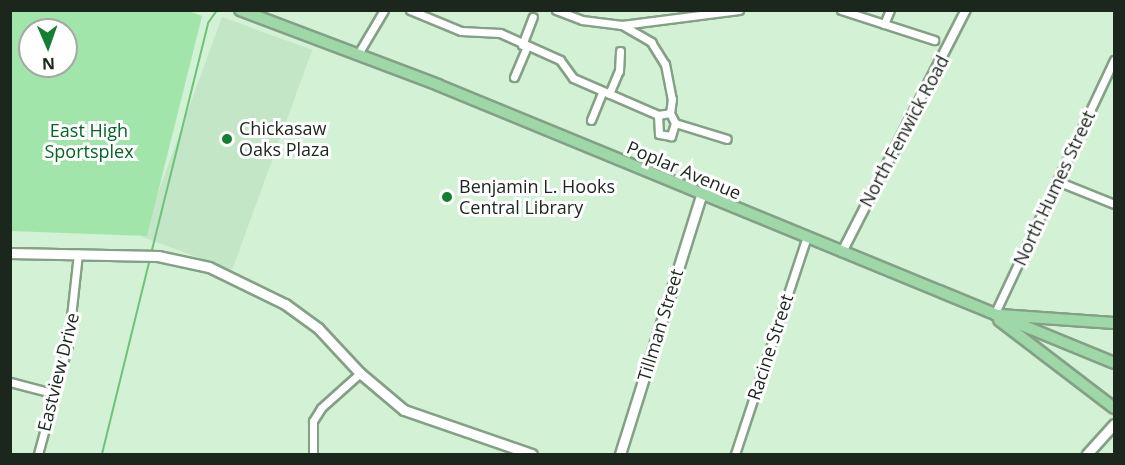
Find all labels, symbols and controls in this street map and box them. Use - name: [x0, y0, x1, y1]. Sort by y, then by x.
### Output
- north arrow: [18, 18, 78, 78]
- street label: North Fenwick Road: [855, 52, 953, 210]
- text: N: [42, 53, 55, 75]
- street label: North Humes Street: [1009, 107, 1099, 269]
- place label: Chickasaw Oaks Plaza: [239, 118, 330, 160]
- park label: East High Sportsplex: [44, 120, 134, 162]
- marker: Chickasaw Oaks Plaza: [220, 132, 234, 146]
- street label: Poplar Avenue: [624, 136, 744, 204]
- place label: Benjamin L. Hooks Central Library: [459, 176, 615, 219]
- marker: Benjamin L. Hooks Central Library: [440, 190, 454, 204]
- street label: Tillman Street: [633, 266, 687, 384]
- street label: Racine Street: [743, 291, 797, 403]
- street label: Eastview Drive: [33, 311, 83, 433]

